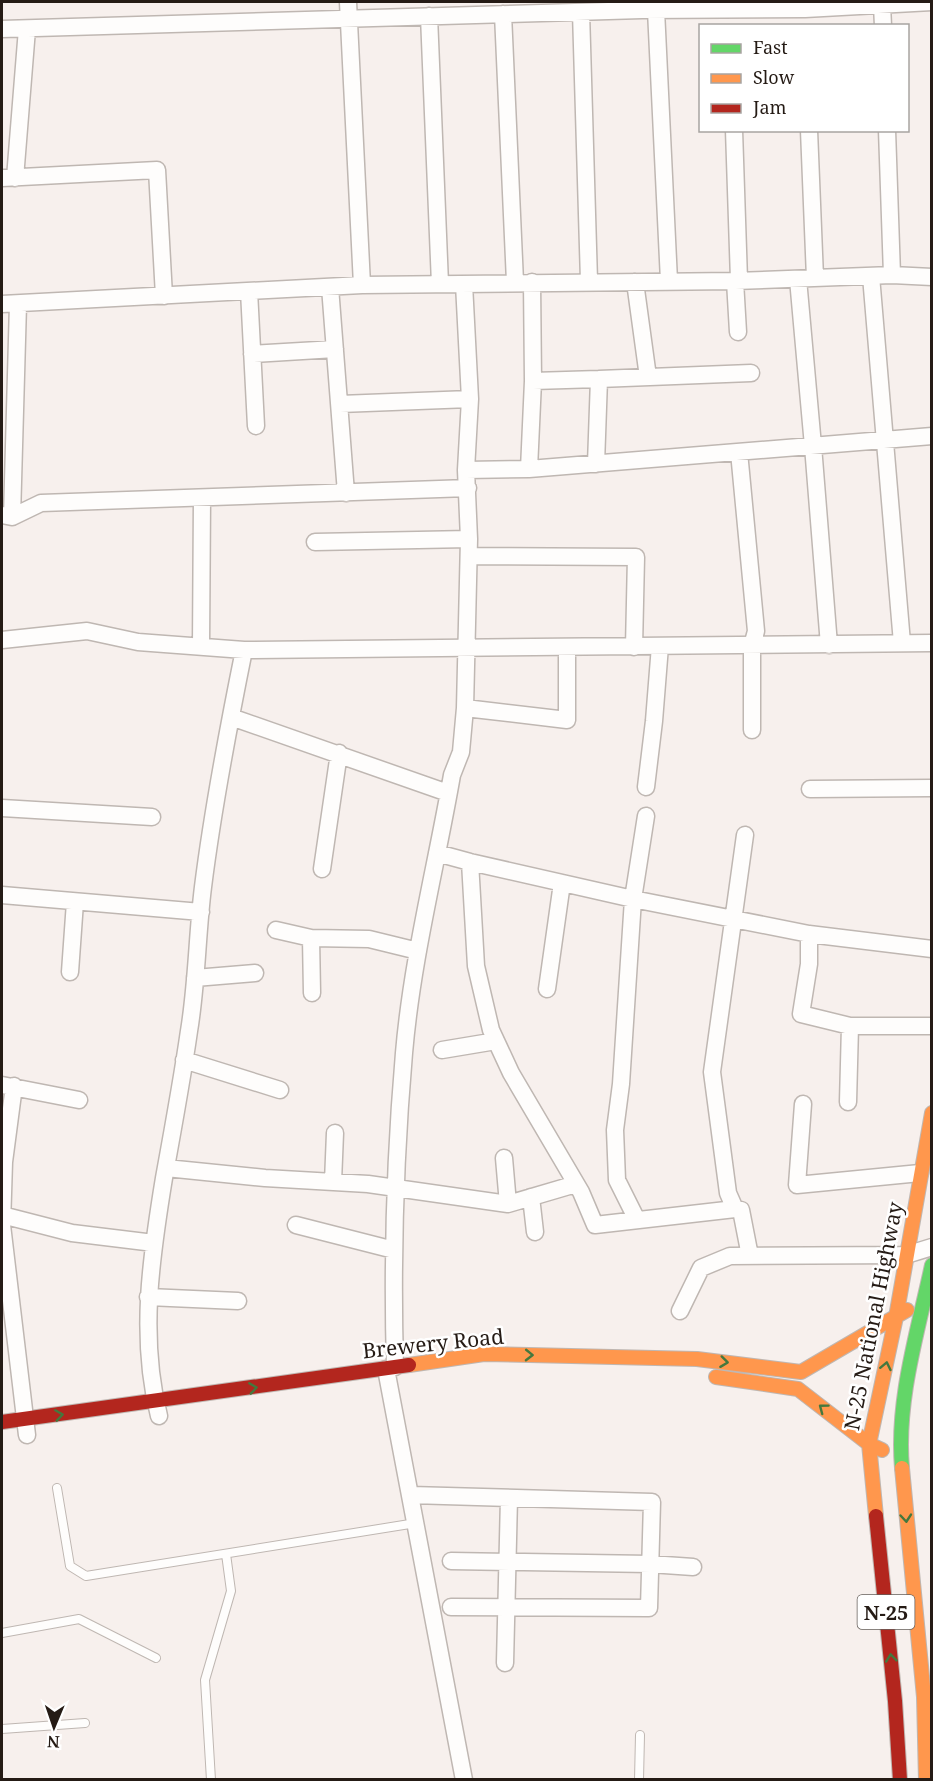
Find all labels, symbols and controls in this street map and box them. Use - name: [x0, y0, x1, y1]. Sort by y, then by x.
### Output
- legend: [699, 24, 909, 132]
- text: Fast: [753, 35, 788, 59]
- text: Slow: [753, 65, 795, 89]
- text: Jam: [752, 95, 787, 119]
- street label: N-25 National Highway: [837, 1199, 909, 1433]
- street label: Brewery Road: [361, 1322, 505, 1364]
- one-way arrow: [525, 1349, 534, 1361]
- one-way arrow: [719, 1355, 729, 1368]
- one-way arrow: [878, 1361, 891, 1371]
- one-way arrow: [248, 1382, 257, 1394]
- one-way arrow: [819, 1405, 830, 1416]
- one-way arrow: [55, 1409, 64, 1421]
- one-way arrow: [899, 1513, 912, 1522]
- road number: N-25: [858, 1595, 914, 1629]
- one-way arrow: [885, 1654, 898, 1663]
- north arrow: [24, 1697, 84, 1757]
- text: N: [46, 1731, 60, 1753]

